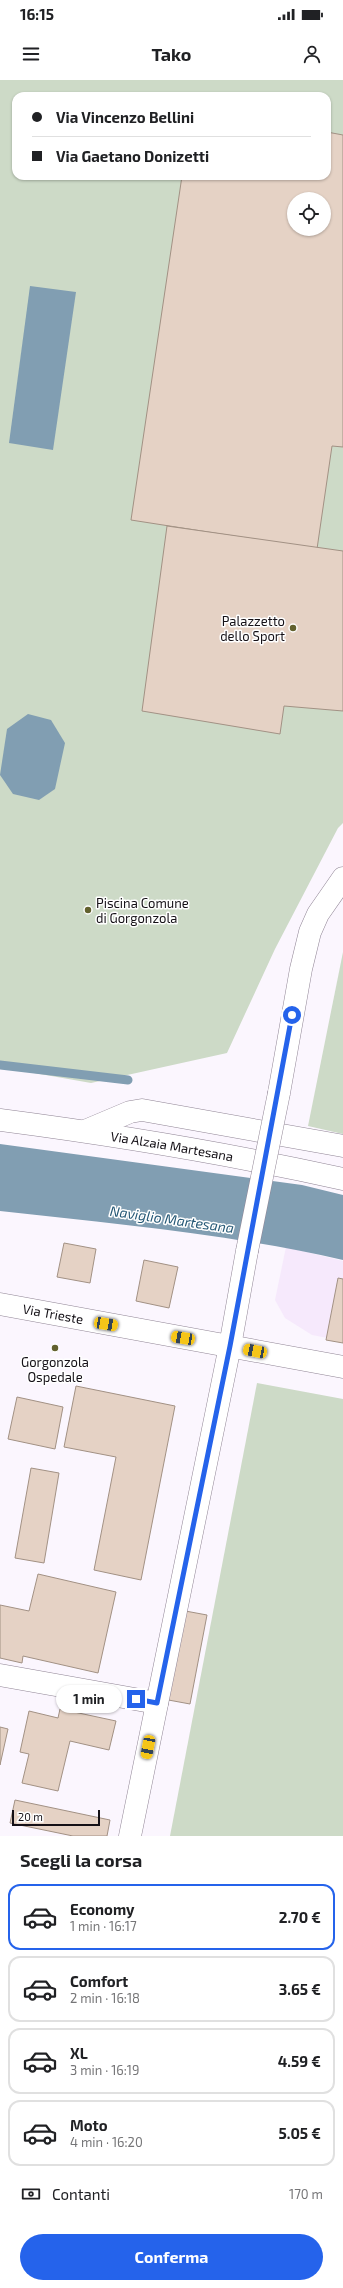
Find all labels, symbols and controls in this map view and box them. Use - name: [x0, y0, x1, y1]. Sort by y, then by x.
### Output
- text: 16:15: [20, 5, 54, 23]
- icon: menu: [20, 43, 42, 65]
- text: Tako: [152, 43, 191, 65]
- icon: person: [301, 43, 323, 65]
- text: Via Vincenzo Bellini: [56, 108, 194, 126]
- text: Via Gaetano Donizetti: [56, 147, 209, 165]
- map controls: [287, 192, 331, 236]
- button: locate: [287, 192, 331, 236]
- place label: Palazzetto dello Sport: [220, 613, 285, 644]
- marker: Palazzetto dello Sport: [288, 623, 298, 633]
- place label: Piscina Comune di Gorgonzola: [96, 895, 189, 926]
- marker: Piscina Comune di Gorgonzola: [83, 905, 93, 915]
- route start: [283, 1006, 301, 1024]
- street label: Via Alzaia Martesana: [110, 1128, 235, 1164]
- water label: Naviglio Martesana: [109, 1202, 235, 1236]
- street label: Via Trieste: [22, 1300, 85, 1327]
- car: [93, 1316, 119, 1332]
- car: [170, 1330, 196, 1346]
- marker: Gorgonzola Ospedale: [50, 1343, 60, 1353]
- car: [242, 1343, 268, 1359]
- place label: Gorgonzola Ospedale: [21, 1354, 89, 1385]
- callout: 1 min: [56, 1685, 122, 1713]
- route end: [127, 1690, 145, 1708]
- text: 1 min: [73, 1691, 105, 1707]
- car: [140, 1734, 156, 1760]
- scale bar: [12, 1808, 100, 1827]
- text: 20 m: [18, 1810, 43, 1823]
- text: Scegli la corsa: [20, 1849, 142, 1871]
- icon: car: [22, 1899, 58, 1935]
- text: Economy: [70, 1900, 135, 1918]
- text: 2.70 €: [279, 1908, 321, 1926]
- text: 1 min · 16:17: [70, 1918, 137, 1934]
- icon: car: [22, 1971, 58, 2007]
- text: Comfort: [70, 1972, 128, 1990]
- text: 3.65 €: [279, 1980, 321, 1998]
- text: 2 min · 16:18: [70, 1990, 140, 2006]
- icon: car: [22, 2043, 58, 2079]
- text: XL: [70, 2044, 88, 2062]
- text: 4.59 €: [278, 2052, 321, 2070]
- text: 3 min · 16:19: [70, 2062, 139, 2078]
- icon: car: [22, 2115, 58, 2151]
- text: Moto: [70, 2116, 108, 2134]
- text: 5.05 €: [278, 2124, 321, 2142]
- text: 4 min · 16:20: [70, 2134, 143, 2150]
- icon: cash: [20, 2183, 42, 2205]
- text: Contanti: [52, 2185, 110, 2203]
- text: 170 m: [289, 2186, 323, 2202]
- button: Conferma: [20, 2234, 323, 2280]

